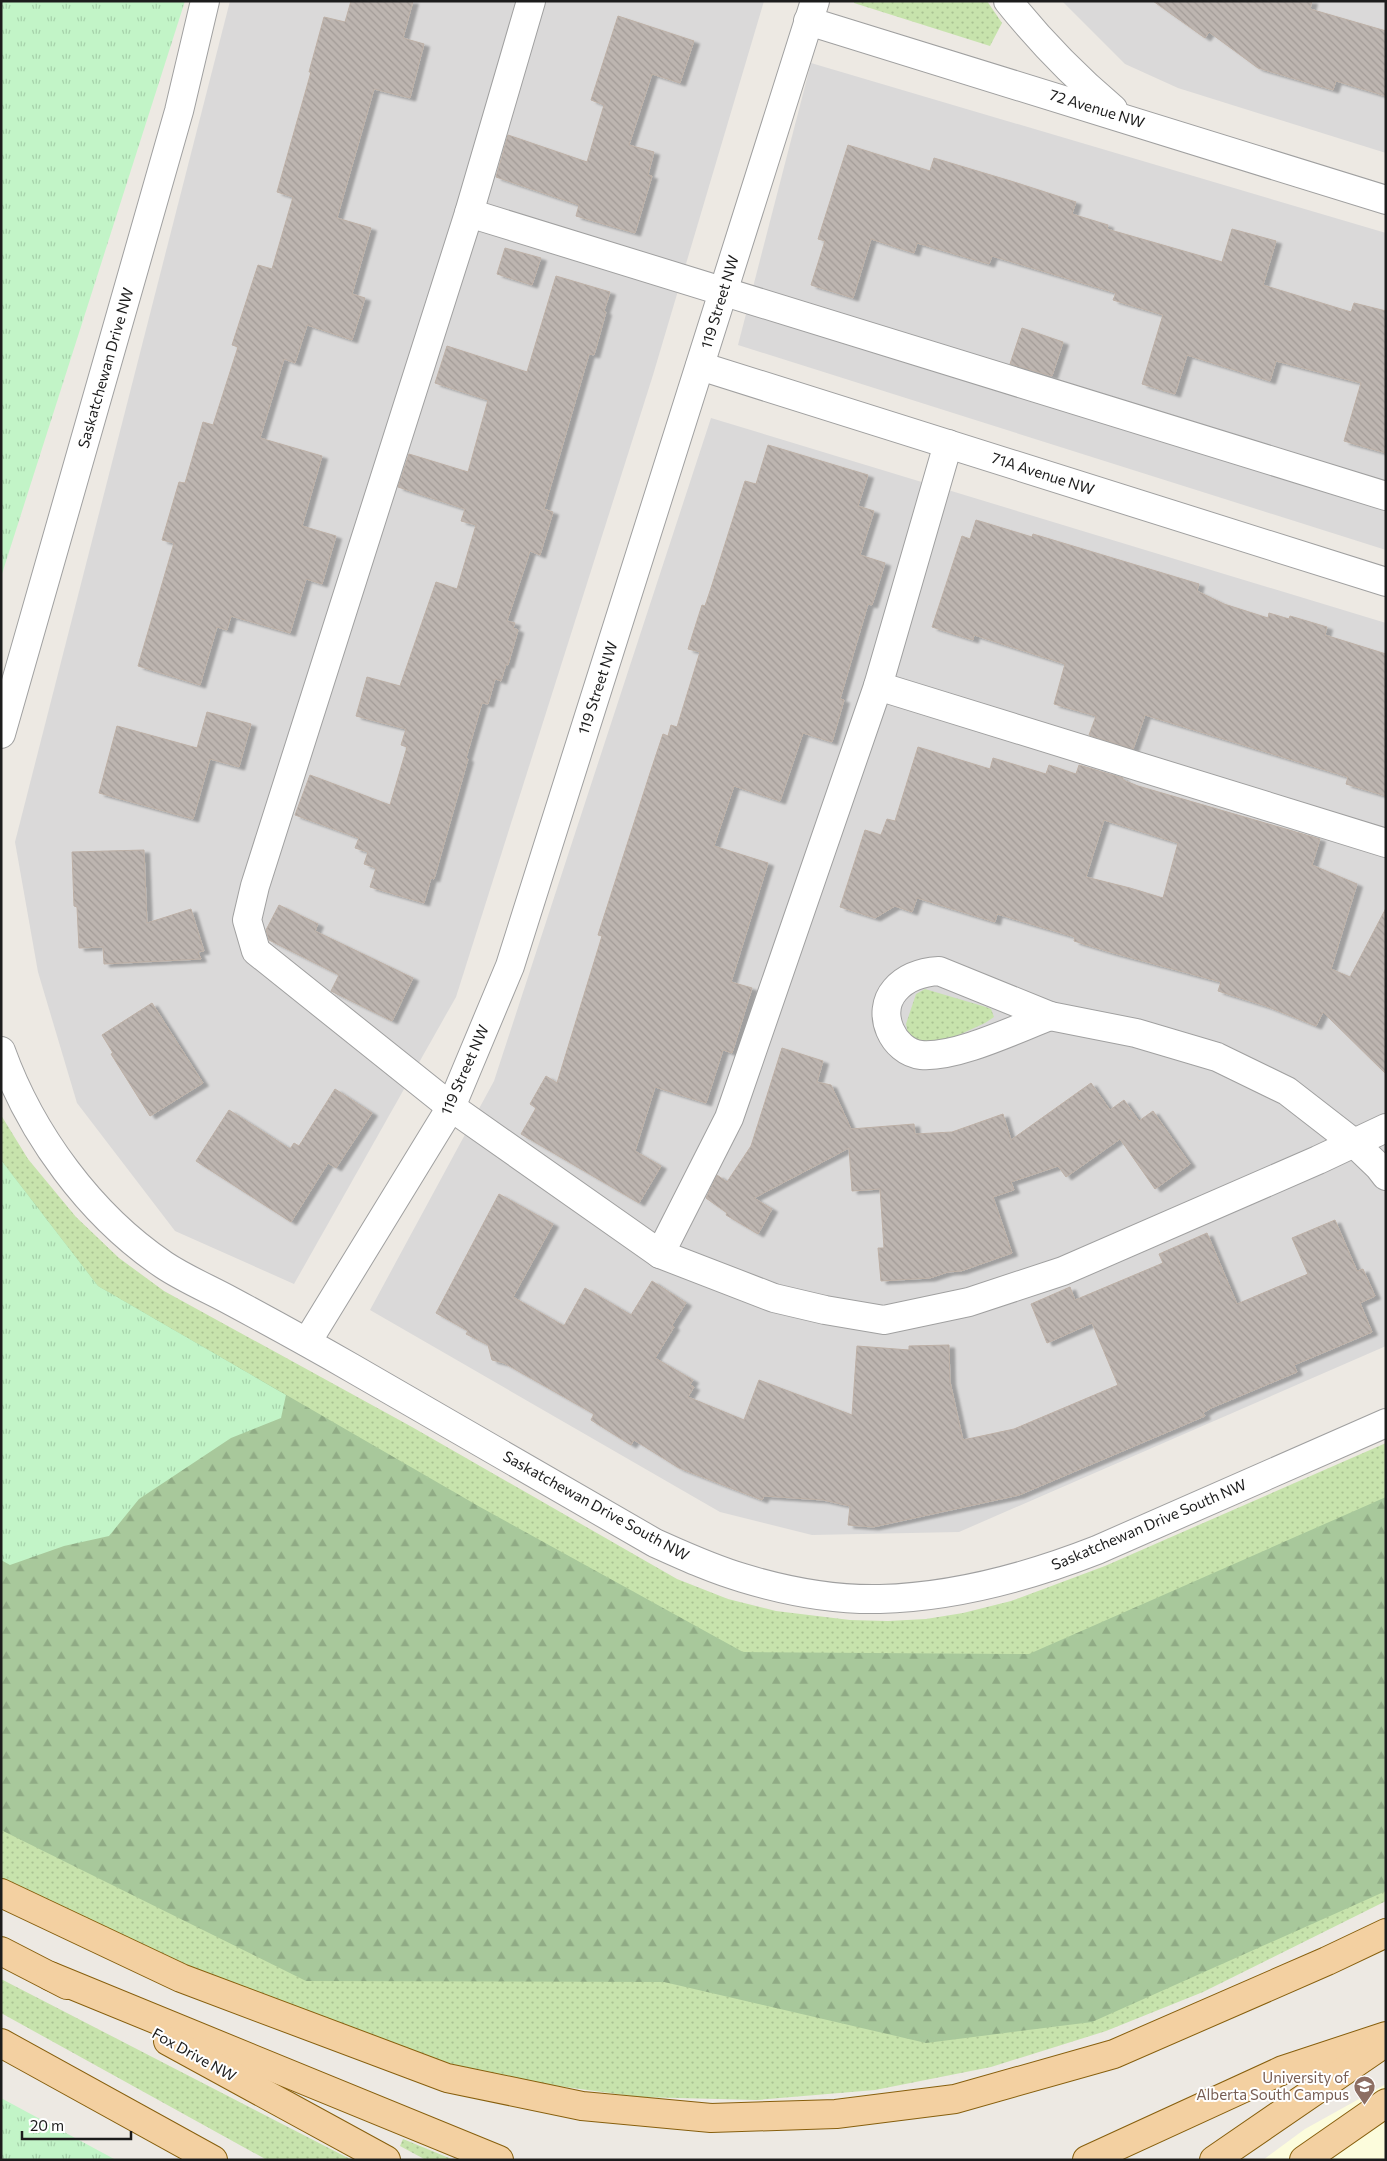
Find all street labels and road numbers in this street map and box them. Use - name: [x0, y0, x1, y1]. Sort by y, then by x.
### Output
- street label: 72 Avenue NW: [1048, 85, 1147, 131]
- street label: 119 Street NW: [696, 253, 742, 351]
- street label: Saskatchewan Drive NW: [73, 285, 137, 450]
- street label: 71A Avenue NW: [990, 448, 1097, 498]
- street label: 119 Street NW: [574, 639, 621, 736]
- street label: 119 Street NW: [436, 1022, 492, 1117]
- street label: Saskatchewan Drive South NW: [500, 1446, 693, 1564]
- street label: Saskatchewan Drive South NW: [1048, 1475, 1249, 1573]
- street label: Fox Drive NW: [149, 2024, 240, 2085]

